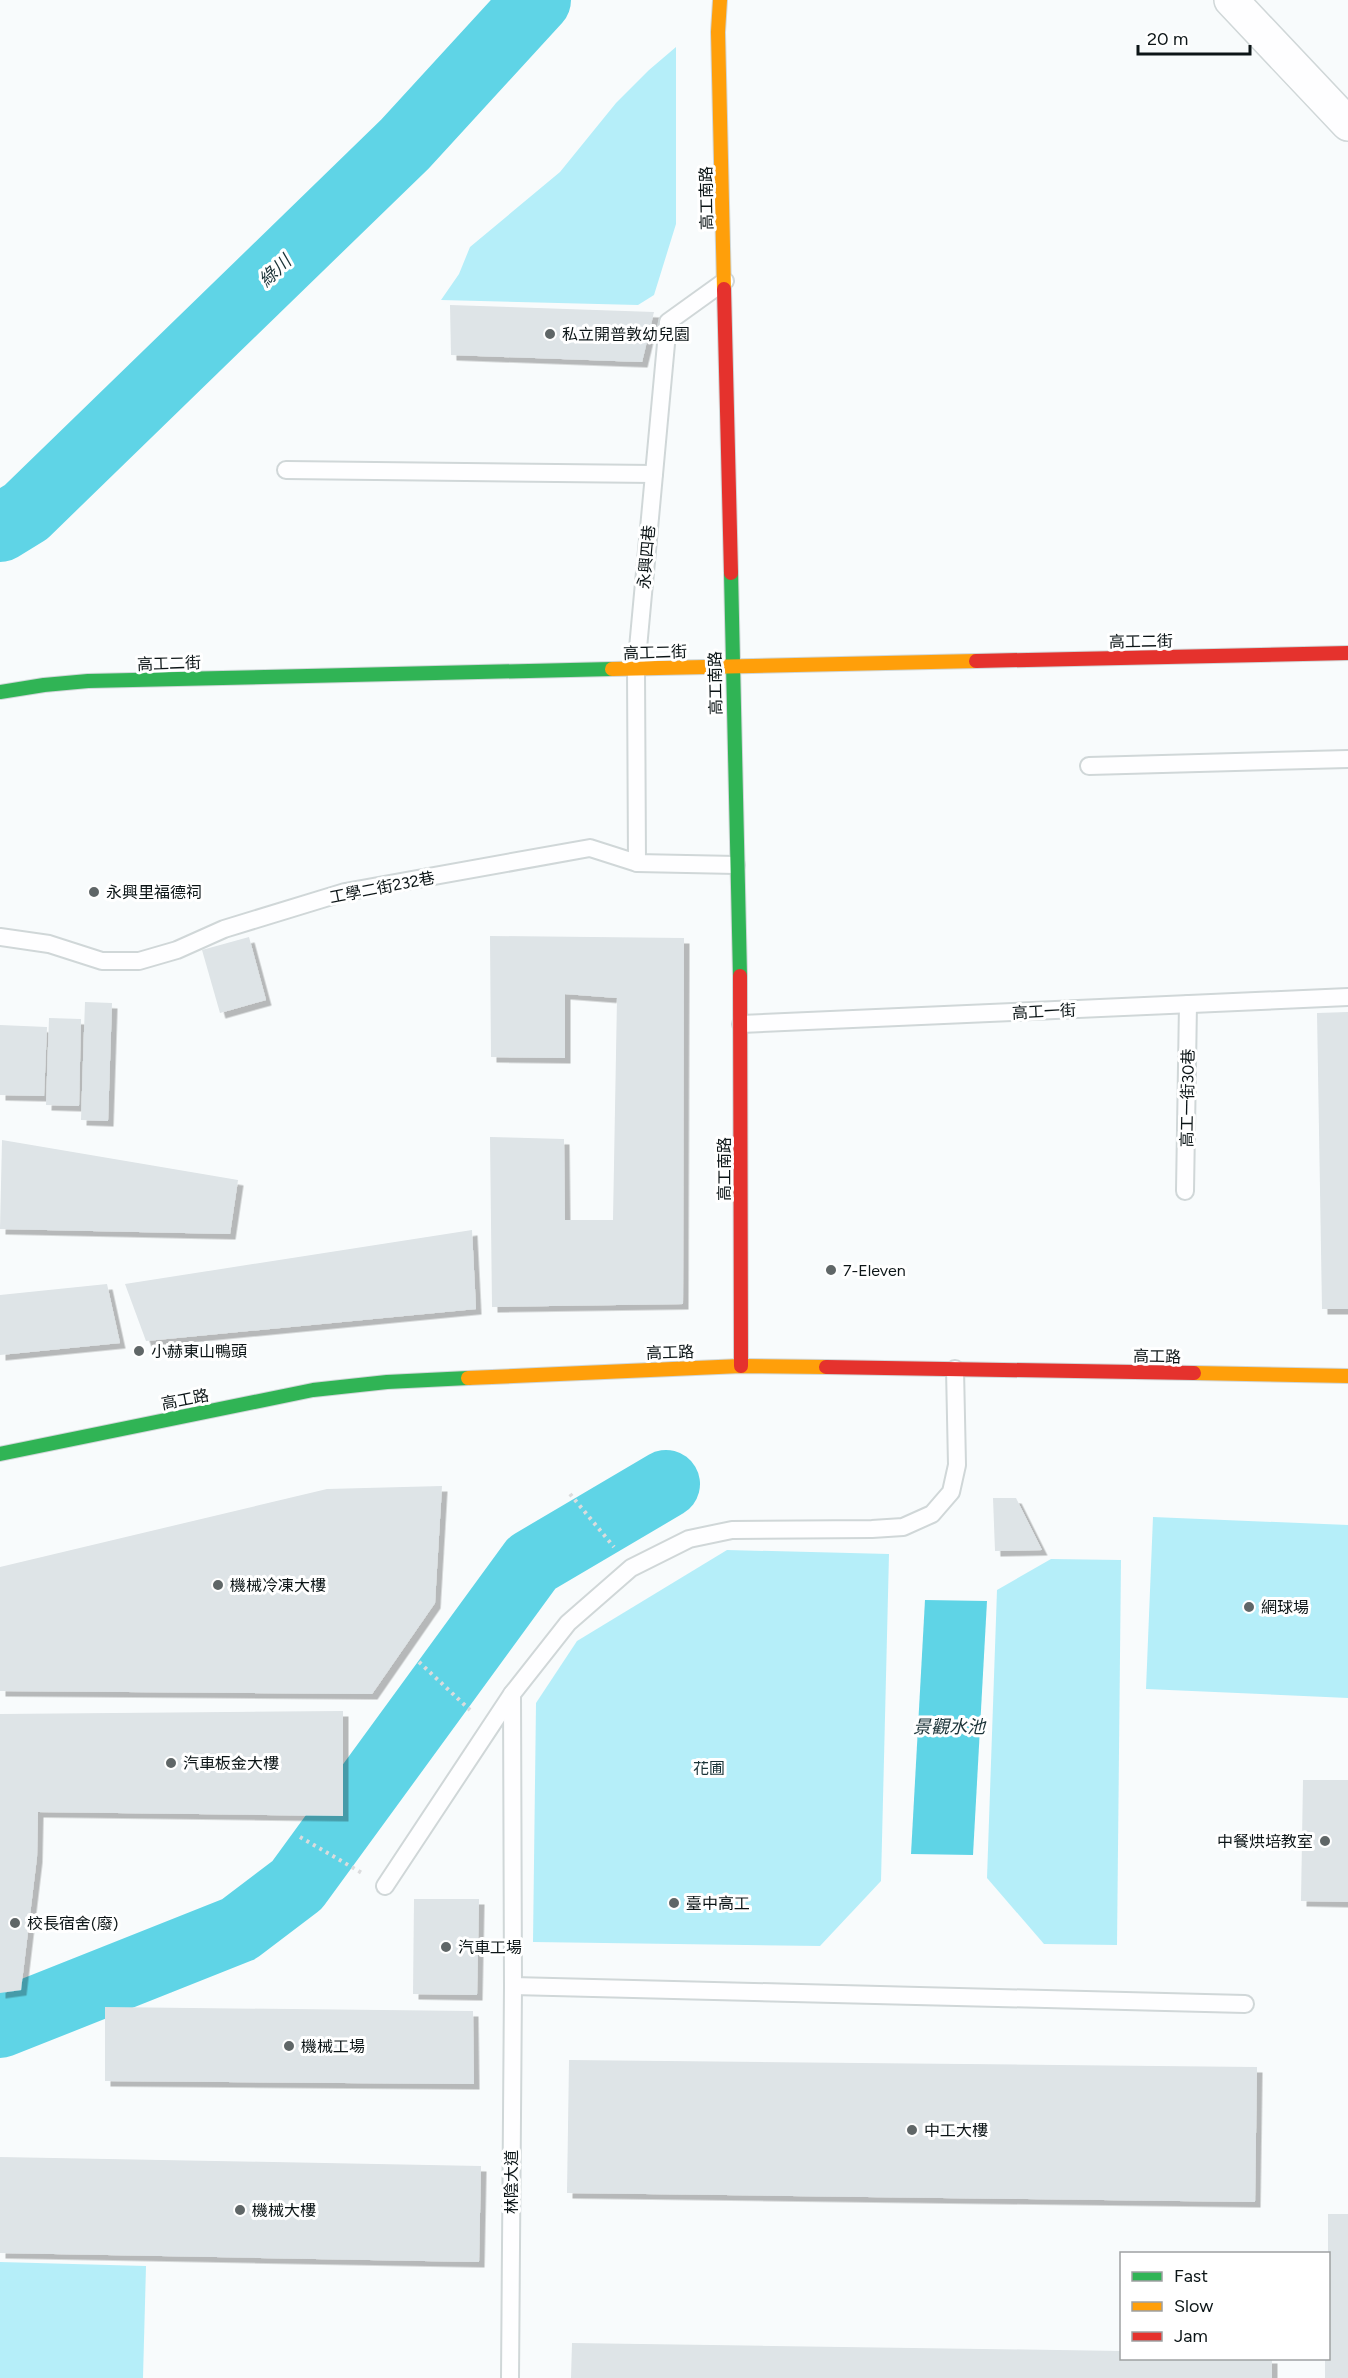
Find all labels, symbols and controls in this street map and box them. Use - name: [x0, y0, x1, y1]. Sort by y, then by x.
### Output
- scale bar: [1138, 18, 1250, 56]
- text: 20 m: [1147, 28, 1188, 50]
- street label: 高工南路: [696, 166, 717, 230]
- water label: 綠川: [254, 249, 297, 291]
- place label: 私立開普敦幼兒園: [562, 325, 690, 344]
- marker: 私立開普敦幼兒園: [543, 327, 557, 341]
- street label: 永興四巷: [634, 524, 659, 590]
- street label: 高工二街: [1109, 631, 1173, 652]
- street label: 高工二街: [623, 642, 687, 663]
- street label: 高工南路: [705, 651, 726, 715]
- street label: 高工二街: [137, 653, 201, 674]
- street label: 工學二街232巷: [328, 868, 436, 907]
- place label: 永興里福德祠: [106, 883, 202, 902]
- marker: 永興里福德祠: [87, 885, 101, 899]
- street label: 高工一街: [1012, 1000, 1076, 1023]
- street label: 高工一街30巷: [1177, 1048, 1198, 1148]
- street label: 高工南路: [715, 1137, 734, 1201]
- place label: 7-Eleven: [843, 1261, 906, 1280]
- marker: 7-Eleven: [824, 1263, 838, 1277]
- place label: 小赫東山鴨頭: [151, 1342, 247, 1361]
- street label: 高工路: [646, 1342, 694, 1363]
- marker: 小赫東山鴨頭: [132, 1344, 146, 1358]
- street label: 高工路: [1133, 1347, 1181, 1366]
- street label: 高工路: [160, 1386, 210, 1413]
- place label: 機械冷凍大樓: [230, 1576, 326, 1595]
- marker: 機械冷凍大樓: [211, 1578, 225, 1592]
- place label: 網球場: [1261, 1598, 1309, 1617]
- marker: 網球場: [1242, 1600, 1256, 1614]
- water label: 景觀水池: [913, 1716, 987, 1738]
- place label: 汽車板金大樓: [183, 1754, 279, 1773]
- marker: 汽車板金大樓: [164, 1756, 178, 1770]
- park label: 花圃: [693, 1759, 725, 1778]
- place label: 中餐烘培教室: [1217, 1832, 1313, 1851]
- marker: 中餐烘培教室: [1318, 1834, 1332, 1848]
- place label: 臺中高工: [686, 1894, 750, 1913]
- marker: 臺中高工: [667, 1896, 681, 1910]
- place label: 校長宿舍(廢): [27, 1914, 118, 1933]
- marker: 校長宿舍(廢): [8, 1916, 22, 1930]
- place label: 汽車工場: [458, 1938, 522, 1957]
- marker: 汽車工場: [439, 1940, 453, 1954]
- place label: 機械工場: [301, 2037, 365, 2056]
- marker: 機械工場: [282, 2039, 296, 2053]
- place label: 中工大樓: [924, 2121, 988, 2140]
- marker: 中工大樓: [905, 2123, 919, 2137]
- street label: 林陰大道: [502, 2150, 521, 2214]
- place label: 機械大樓: [252, 2201, 316, 2220]
- marker: 機械大樓: [233, 2203, 247, 2217]
- legend: [1120, 2252, 1330, 2360]
- text: Fast: [1174, 2265, 1208, 2287]
- text: Slow: [1174, 2295, 1213, 2317]
- text: Jam: [1174, 2325, 1208, 2347]

